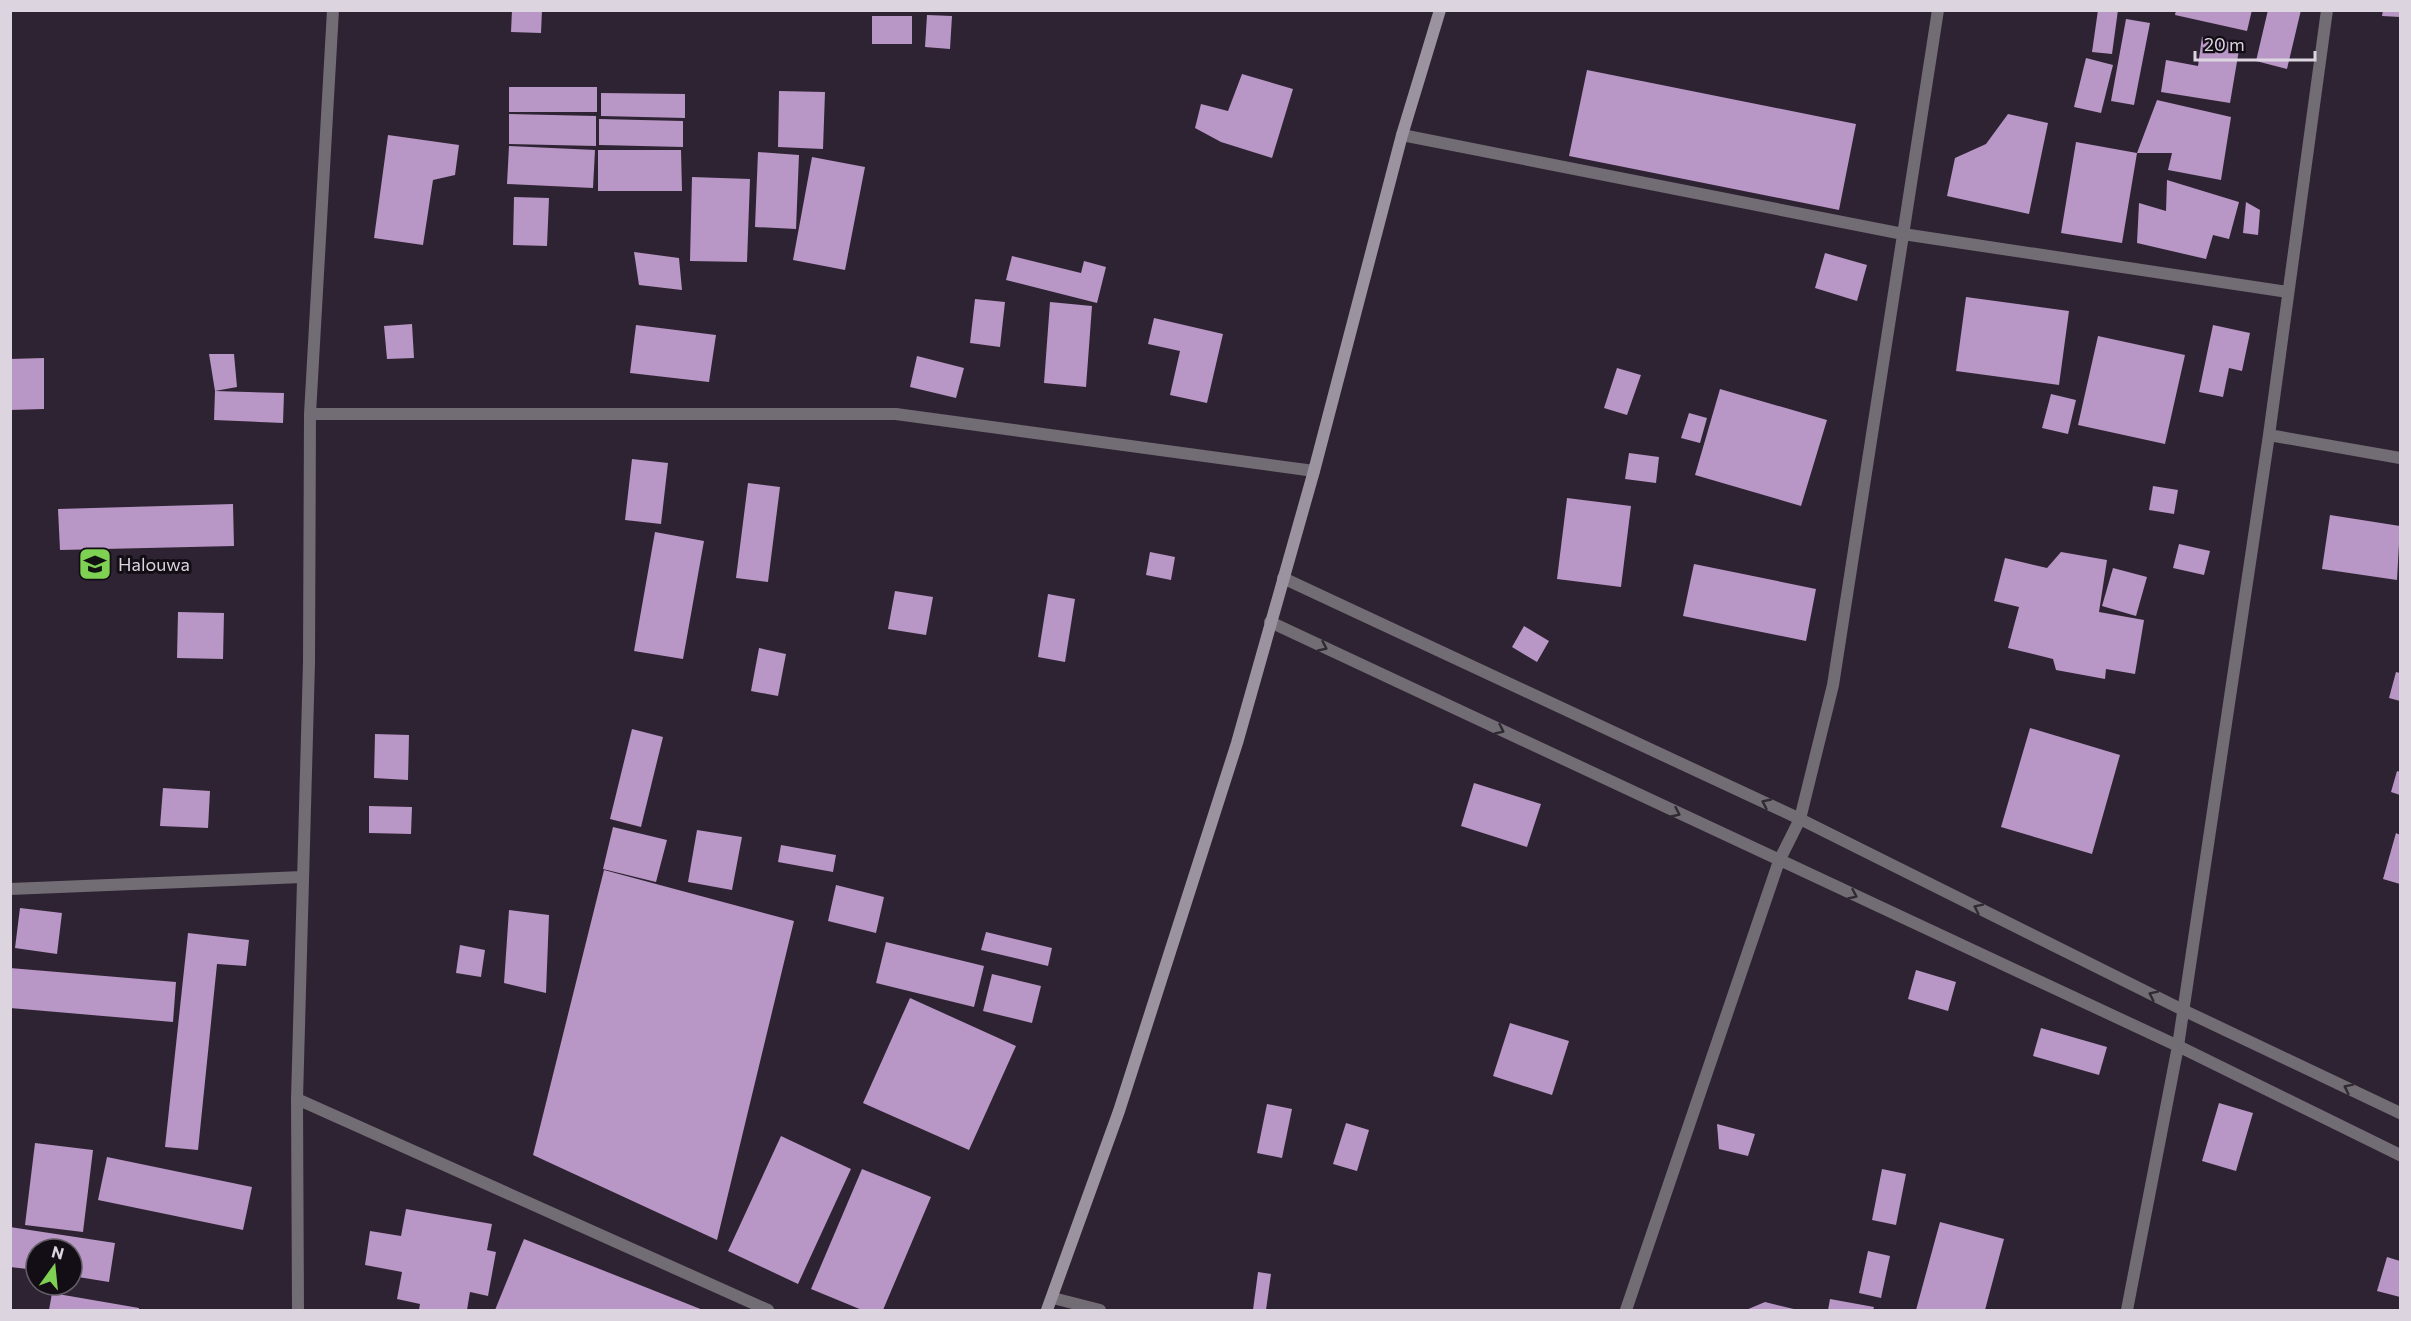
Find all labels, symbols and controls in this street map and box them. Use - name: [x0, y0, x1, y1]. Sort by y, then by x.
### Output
- scale bar: [2195, 24, 2315, 62]
- text: 20 m: [2204, 33, 2245, 55]
- school or university icon: Halouwa: [77, 546, 113, 582]
- place label: Halouwa: [118, 553, 190, 575]
- one-way arrow: [1317, 640, 1328, 652]
- one-way arrow: [1493, 722, 1504, 734]
- one-way arrow: [1761, 799, 1772, 811]
- one-way arrow: [1670, 805, 1681, 817]
- one-way arrow: [1847, 888, 1858, 900]
- one-way arrow: [1974, 904, 1985, 915]
- one-way arrow: [2148, 990, 2159, 1002]
- one-way arrow: [2343, 1084, 2354, 1096]
- north arrow: [24, 1237, 84, 1297]
- text: N: [50, 1241, 66, 1263]

